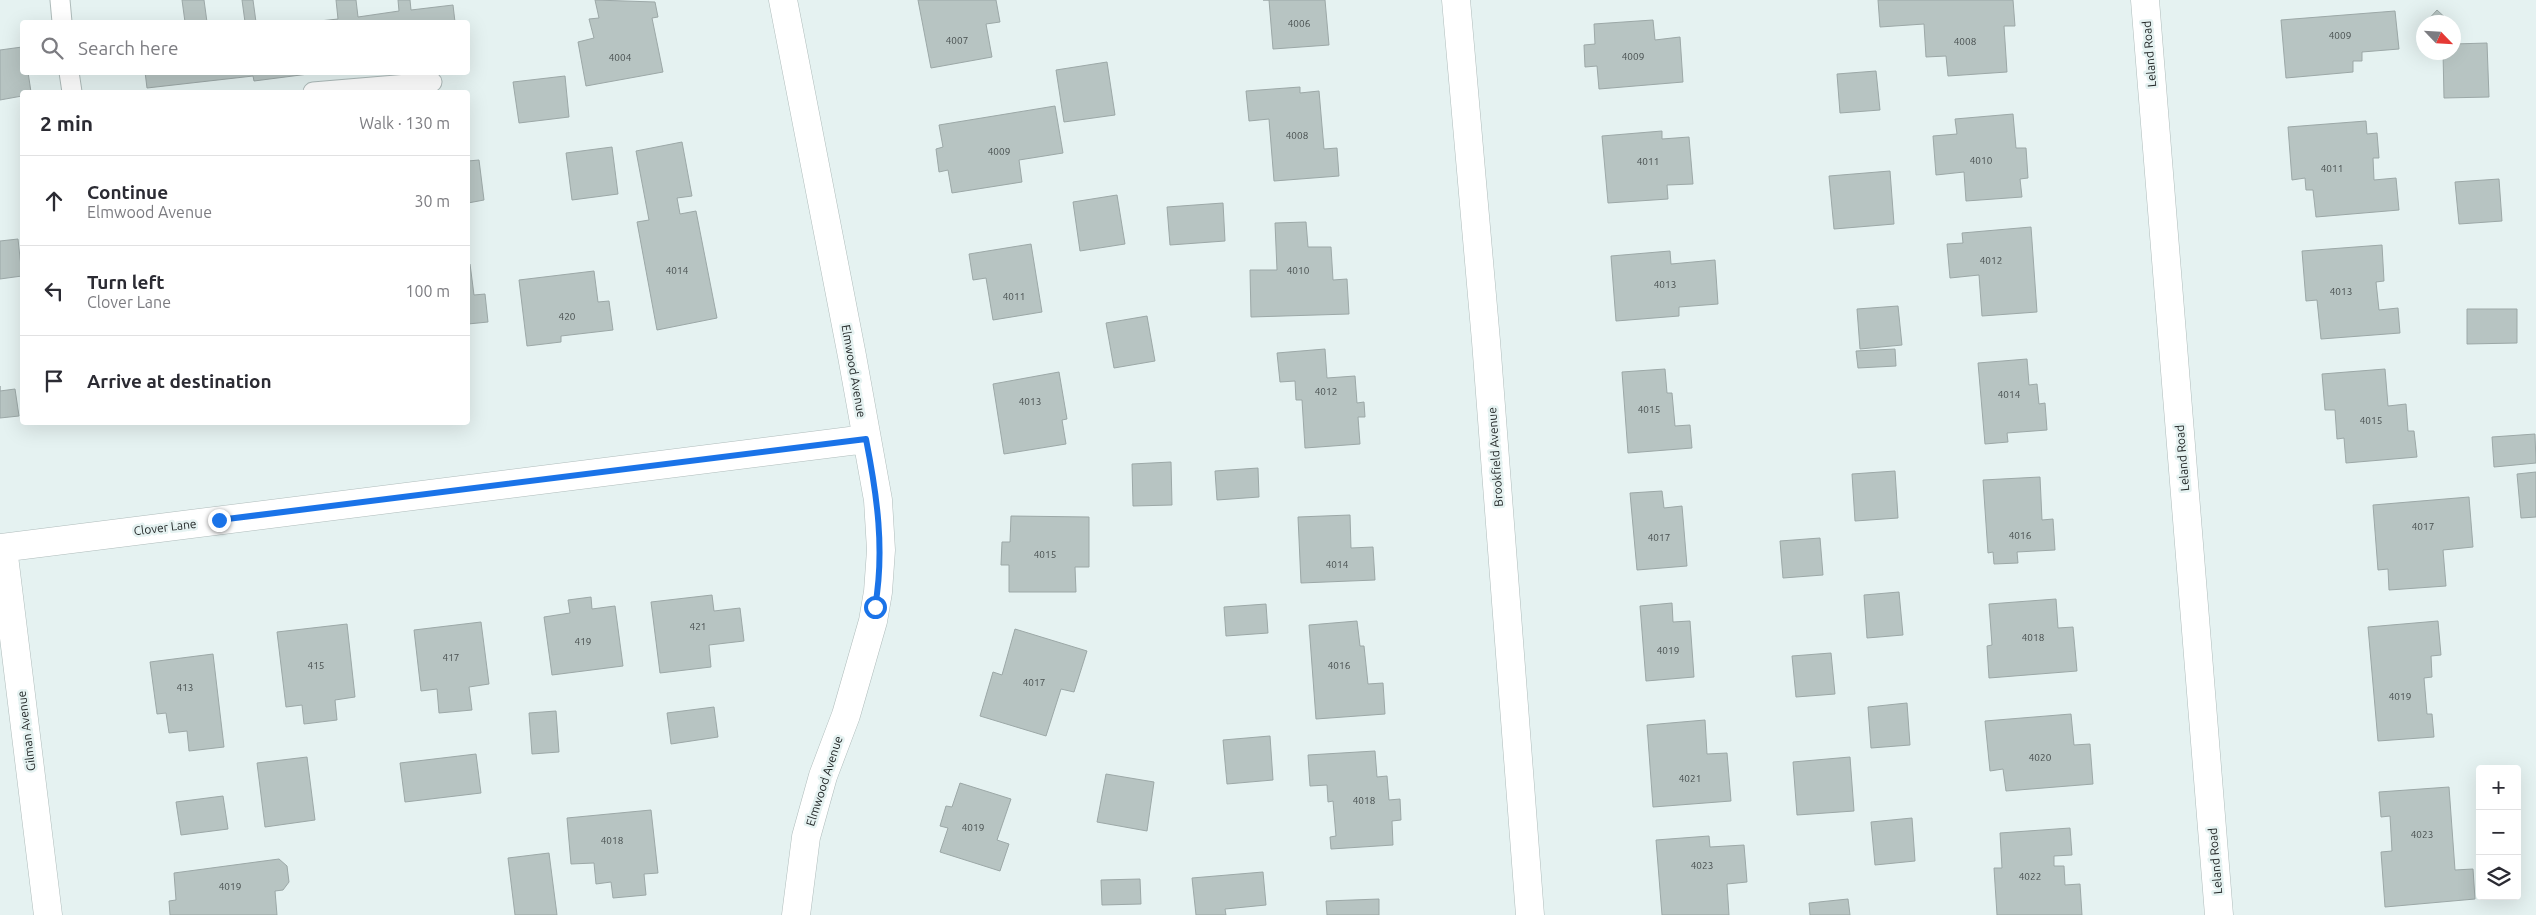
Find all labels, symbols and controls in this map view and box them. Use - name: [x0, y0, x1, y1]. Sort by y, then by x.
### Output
- north arrow: [2416, 15, 2461, 60]
- house number: 4006: [1288, 18, 1311, 29]
- search box: [20, 20, 470, 75]
- street label: Leland Road: [2140, 20, 2158, 88]
- house number: 4009: [2329, 30, 2351, 41]
- icon: search: [38, 34, 66, 62]
- house number: 4007: [946, 35, 968, 46]
- house number: 4008: [1954, 36, 1977, 47]
- text: Search here: [78, 37, 178, 59]
- house number: 4009: [1622, 51, 1644, 62]
- house number: 4004: [609, 52, 632, 63]
- text: 2 min: [40, 111, 93, 135]
- text: Walk · 130 m: [359, 114, 450, 132]
- house number: 4008: [1286, 130, 1309, 141]
- house number: 4009: [988, 146, 1010, 157]
- house number: 4010: [1970, 155, 1993, 166]
- house number: 4011: [1637, 156, 1659, 167]
- house number: 4011: [2321, 163, 2343, 174]
- text: Continue: [87, 181, 168, 203]
- icon: ahead: [40, 187, 68, 215]
- text: 30 m: [414, 192, 450, 210]
- text: Elmwood Avenue: [87, 203, 212, 221]
- house number: 4012: [1980, 255, 2002, 266]
- house number: 4014: [666, 265, 689, 276]
- house number: 4010: [1287, 265, 1310, 276]
- text: Turn left: [87, 271, 165, 293]
- icon: left: [40, 277, 68, 305]
- house number: 4013: [1654, 279, 1676, 290]
- text: 100 m: [405, 282, 450, 300]
- house number: 4013: [2330, 286, 2352, 297]
- house number: 4011: [1003, 291, 1025, 302]
- text: Clover Lane: [87, 293, 171, 311]
- house number: 420: [559, 311, 576, 322]
- street label: Elmwood Avenue: [839, 324, 869, 418]
- icon: arrive: [40, 367, 68, 395]
- text: Arrive at destination: [87, 370, 272, 392]
- house number: 4012: [1315, 386, 1337, 397]
- house number: 4014: [1998, 389, 2021, 400]
- house number: 4013: [1019, 396, 1041, 407]
- house number: 4015: [1638, 404, 1660, 415]
- street label: Brookfield Avenue: [1485, 407, 1505, 507]
- house number: 4015: [2360, 415, 2382, 426]
- street label: Leland Road: [2173, 424, 2191, 492]
- route end: [208, 509, 231, 532]
- street label: Clover Lane: [133, 517, 197, 537]
- house number: 4017: [2412, 521, 2434, 532]
- house number: 4016: [2009, 530, 2032, 541]
- house number: 4017: [1648, 532, 1670, 543]
- house number: 4015: [1034, 549, 1056, 560]
- house number: 4014: [1326, 559, 1349, 570]
- route start: [864, 596, 887, 619]
- house number: 421: [690, 621, 706, 632]
- house number: 4018: [2022, 632, 2045, 643]
- house number: 419: [575, 636, 591, 647]
- house number: 4019: [1657, 645, 1679, 656]
- house number: 417: [443, 652, 459, 663]
- house number: 415: [308, 660, 324, 671]
- house number: 4016: [1328, 660, 1351, 671]
- house number: 4017: [1023, 677, 1045, 688]
- house number: 413: [177, 682, 193, 693]
- street label: Gilman Avenue: [15, 690, 37, 772]
- house number: 4019: [2389, 691, 2411, 702]
- street label: Elmwood Avenue: [803, 734, 845, 828]
- house number: 4020: [2029, 752, 2052, 763]
- map controls: [2476, 765, 2521, 900]
- button: +: [2476, 765, 2521, 810]
- house number: 4021: [1679, 773, 1701, 784]
- house number: 4018: [1353, 795, 1376, 806]
- button: −: [2476, 810, 2521, 855]
- house number: 4019: [962, 822, 984, 833]
- street label: Leland Road: [2206, 827, 2224, 895]
- house number: 4023: [2411, 829, 2433, 840]
- house number: 4018: [601, 835, 624, 846]
- button: layers: [2476, 855, 2521, 900]
- house number: 4023: [1691, 860, 1713, 871]
- house number: 4022: [2019, 871, 2041, 882]
- house number: 4019: [219, 881, 241, 892]

